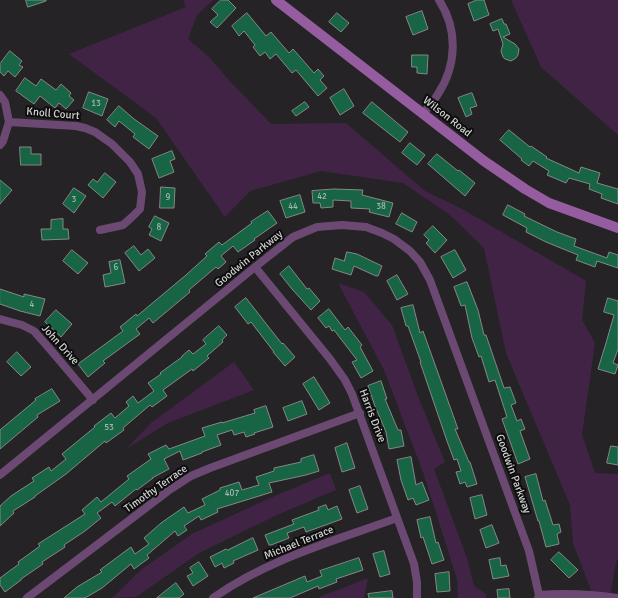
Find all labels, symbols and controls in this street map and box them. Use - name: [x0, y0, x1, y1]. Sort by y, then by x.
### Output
- street label: Wilson Road: [420, 94, 474, 140]
- house number: 13: [91, 99, 101, 109]
- street label: Knoll Court: [26, 105, 80, 123]
- house number: 42: [317, 192, 327, 202]
- house number: 9: [166, 193, 170, 203]
- house number: 3: [72, 195, 76, 205]
- house number: 44: [288, 202, 298, 212]
- house number: 38: [376, 202, 386, 212]
- house number: 8: [157, 223, 161, 233]
- street label: Goodwin Parkway: [212, 228, 286, 290]
- house number: 6: [114, 263, 118, 273]
- house number: 4: [30, 300, 34, 310]
- street label: John Drive: [38, 322, 82, 368]
- street label: Harris Drive: [356, 387, 388, 445]
- house number: 53: [104, 423, 114, 433]
- street label: Goodwin Parkway: [493, 433, 533, 515]
- street label: Timothy Terrace: [122, 462, 190, 516]
- house number: 407: [225, 489, 239, 499]
- street label: Michael Terrace: [262, 523, 336, 563]

